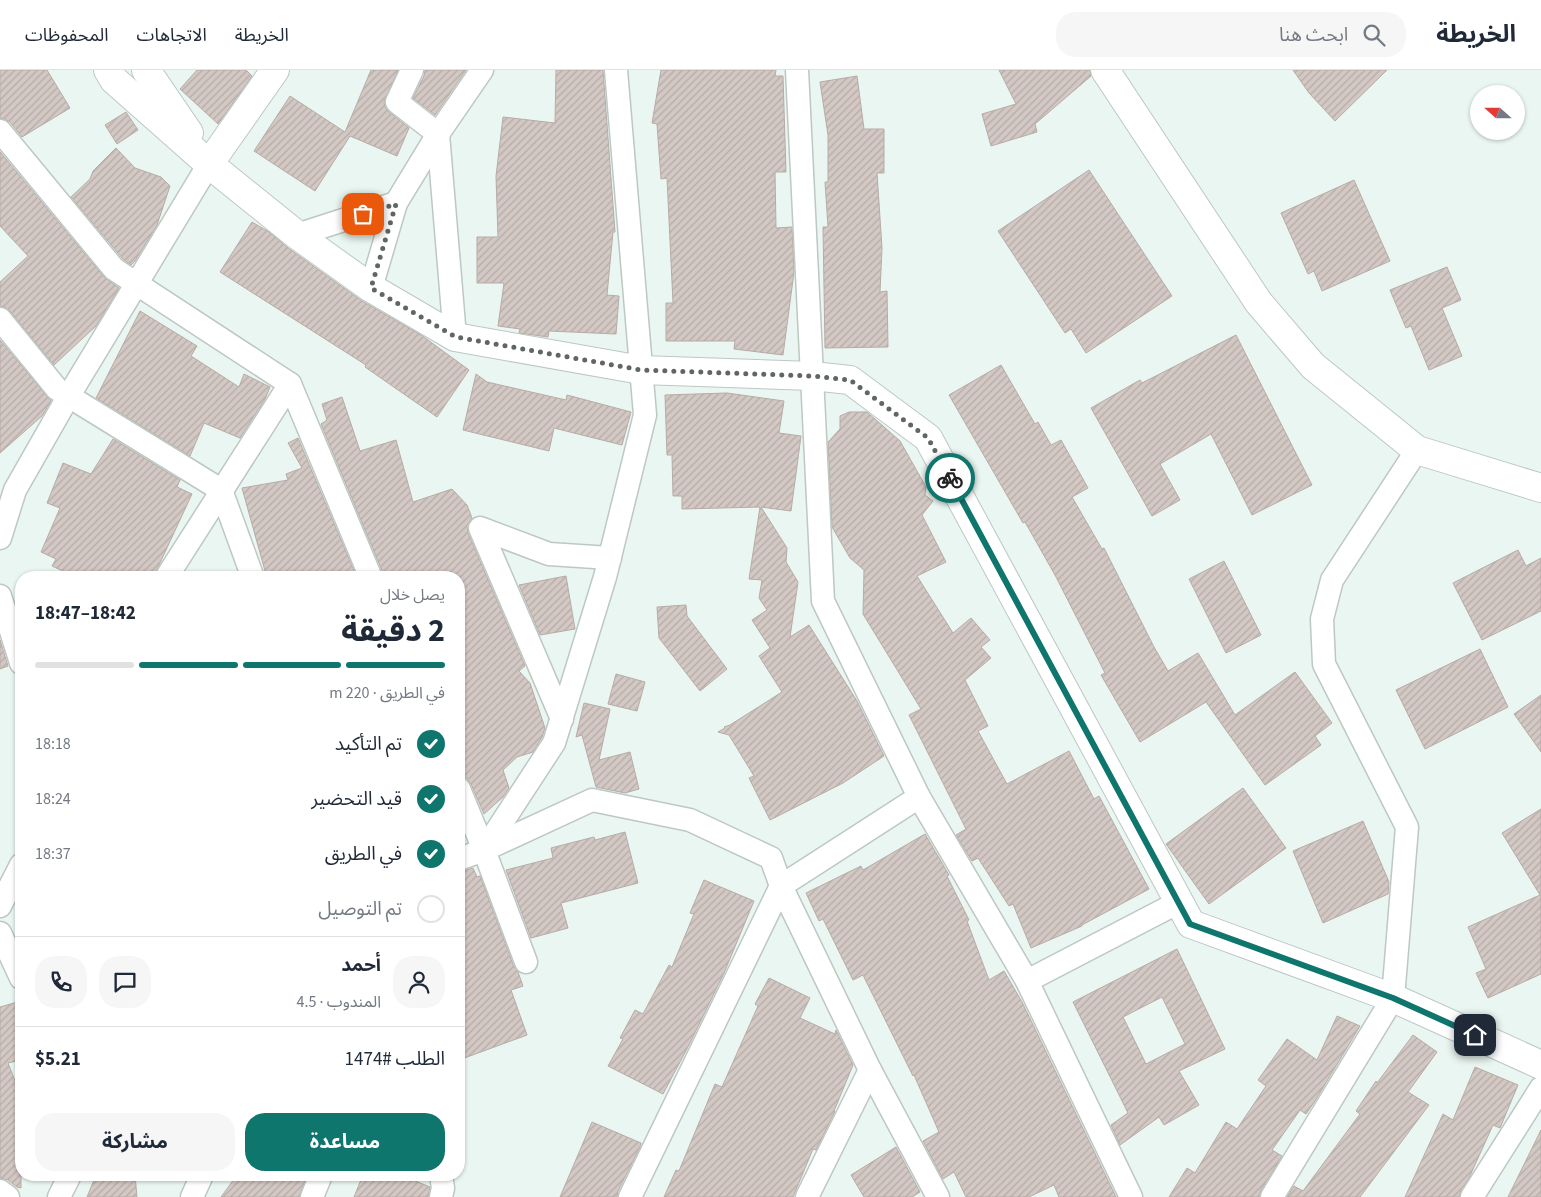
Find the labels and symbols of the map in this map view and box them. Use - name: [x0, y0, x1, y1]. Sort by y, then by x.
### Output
- north arrow: [1470, 85, 1525, 140]
- pin: [342, 193, 384, 235]
- courier: [925, 453, 975, 503]
- pin: [1454, 1014, 1496, 1056]

